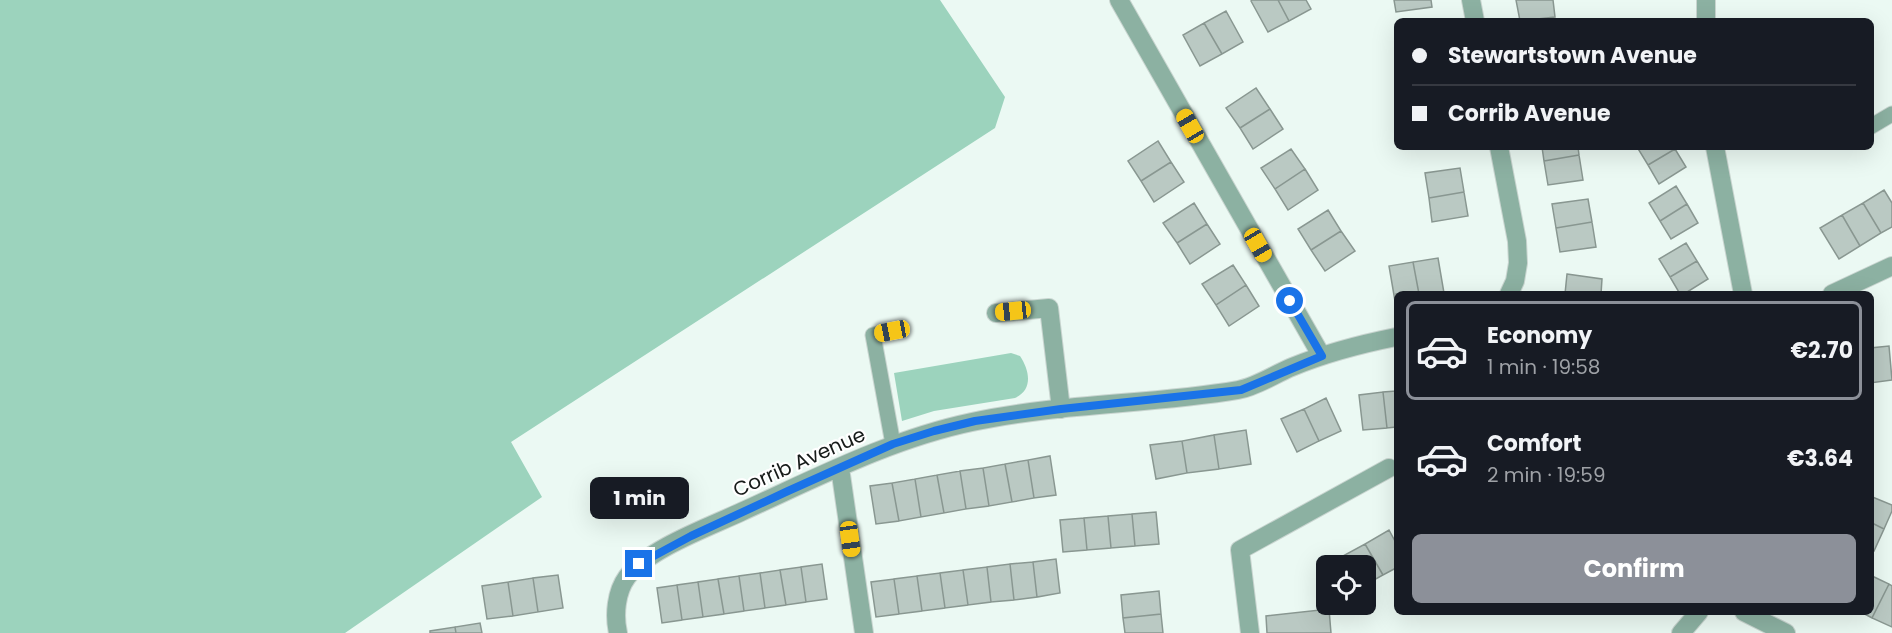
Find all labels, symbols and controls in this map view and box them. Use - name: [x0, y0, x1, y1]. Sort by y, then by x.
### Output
- text: Stewartstown Avenue: [1448, 40, 1697, 71]
- text: Corrib Avenue: [1448, 98, 1610, 129]
- car: [1173, 106, 1207, 146]
- car: [1241, 225, 1275, 265]
- route start: [1276, 287, 1303, 314]
- car: [994, 300, 1032, 322]
- car: [873, 319, 911, 343]
- text: Economy: [1487, 320, 1592, 351]
- icon: car: [1415, 324, 1469, 378]
- text: €2.70: [1791, 335, 1853, 366]
- text: 1 min · 19:58: [1487, 353, 1600, 381]
- street label: Corrib Avenue: [728, 420, 870, 504]
- text: Comfort: [1487, 428, 1581, 459]
- icon: car: [1415, 432, 1469, 486]
- text: €3.64: [1787, 443, 1853, 474]
- text: 2 min · 19:59: [1487, 461, 1606, 489]
- callout: 1 min: [590, 477, 688, 519]
- text: 1 min: [613, 484, 666, 512]
- car: [839, 520, 861, 558]
- button: Confirm: [1412, 534, 1856, 603]
- route end: [625, 550, 652, 577]
- map controls: [1316, 555, 1376, 615]
- button: locate: [1316, 555, 1376, 615]

